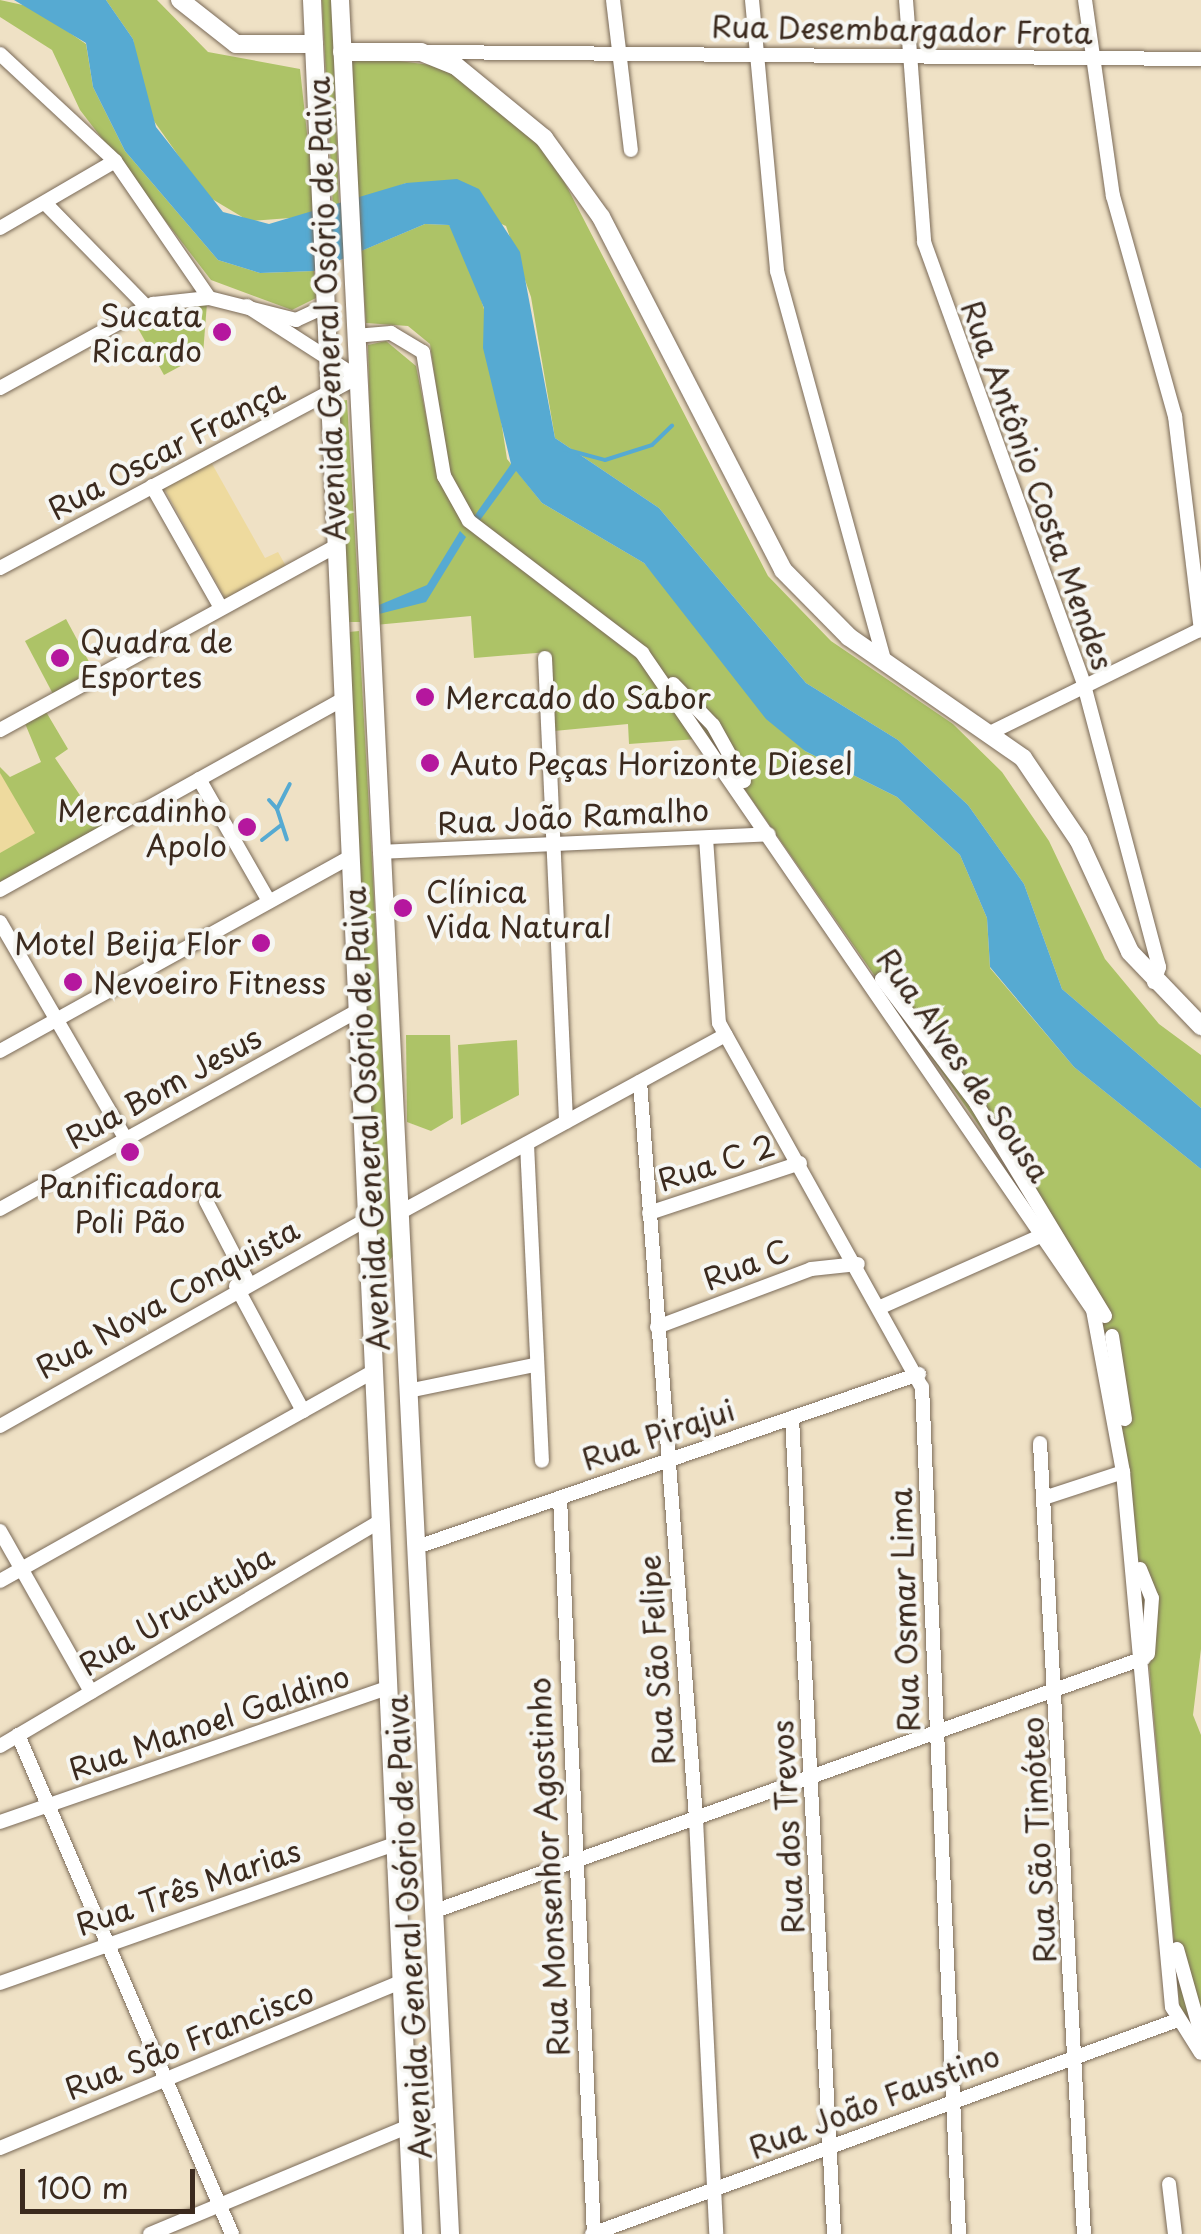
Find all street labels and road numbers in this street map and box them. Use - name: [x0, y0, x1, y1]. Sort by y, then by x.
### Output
- street label: Rua Desembargador Frota: [711, 8, 1093, 50]
- street label: Avenida General Osório de Paiva: [300, 72, 352, 546]
- street label: Rua Antônio Costa Mendes: [954, 294, 1122, 676]
- street label: Rua Oscar França: [41, 371, 291, 527]
- street label: Rua João Ramalho: [436, 791, 710, 841]
- street label: Avenida General Osório de Paiva: [336, 882, 396, 1356]
- street label: Rua Alves de Sousa: [869, 940, 1059, 1190]
- street label: Rua Bom Jesus: [59, 1018, 267, 1156]
- street label: Rua C 2: [653, 1126, 779, 1198]
- street label: Rua Nova Conquista: [29, 1211, 305, 1385]
- street label: Rua C: [697, 1231, 795, 1297]
- street label: Rua Pirajui: [576, 1391, 740, 1477]
- street label: Rua Osmar Lima: [882, 1487, 926, 1733]
- street label: Rua Urucutuba: [72, 1538, 280, 1682]
- street label: Rua São Felipe: [631, 1553, 681, 1767]
- street label: Rua Manoel Galdino: [63, 1657, 355, 1787]
- street label: Rua Monsenhor Agostinho: [520, 1675, 576, 2059]
- street label: Avenida General Osório de Paiva: [378, 1690, 438, 2164]
- street label: Rua São Timóteo: [1014, 1716, 1062, 1964]
- street label: Rua dos Trevos: [763, 1718, 811, 1936]
- street label: Rua Três Marias: [70, 1832, 306, 1942]
- street label: Rua São Francisco: [58, 1973, 320, 2107]
- street label: Rua João Faustino: [743, 2036, 1005, 2166]

